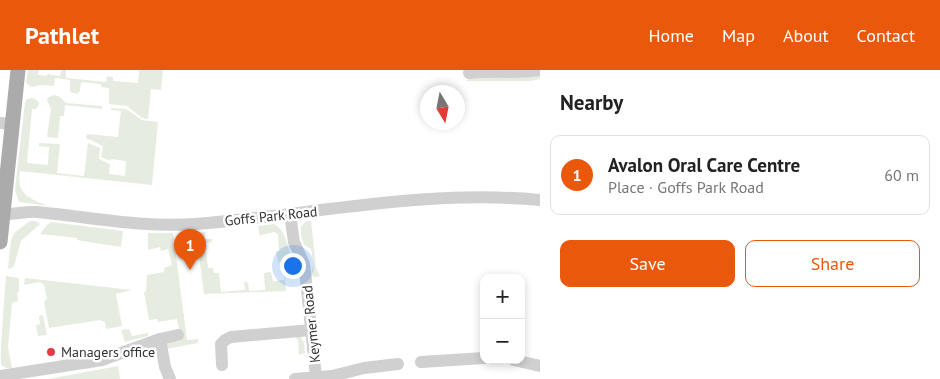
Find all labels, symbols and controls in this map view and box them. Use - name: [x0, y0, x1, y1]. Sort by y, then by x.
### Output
- text: Pathlet: [25, 20, 99, 51]
- text: Home: [648, 24, 694, 47]
- text: Map: [722, 24, 755, 47]
- text: About: [783, 24, 829, 47]
- text: Contact: [857, 24, 915, 47]
- north arrow: [420, 85, 465, 130]
- text: Nearby: [560, 89, 623, 116]
- text: Avalon Oral Care Centre: [608, 153, 800, 177]
- text: 1: [572, 165, 582, 185]
- text: 60 m: [884, 165, 919, 185]
- text: Place · Goffs Park Road: [608, 177, 764, 197]
- street label: Goffs Park Road: [224, 202, 318, 230]
- pin: 1: [174, 229, 206, 270]
- button: Save: [560, 240, 735, 287]
- button: Share: [745, 240, 920, 287]
- your location: [280, 253, 306, 279]
- map controls: [480, 274, 525, 364]
- button: +: [480, 274, 525, 319]
- street label: Keymer Road: [298, 284, 324, 364]
- button: −: [480, 319, 525, 364]
- place label: Managers office: [61, 343, 155, 361]
- marker: Managers office: [45, 346, 57, 358]

